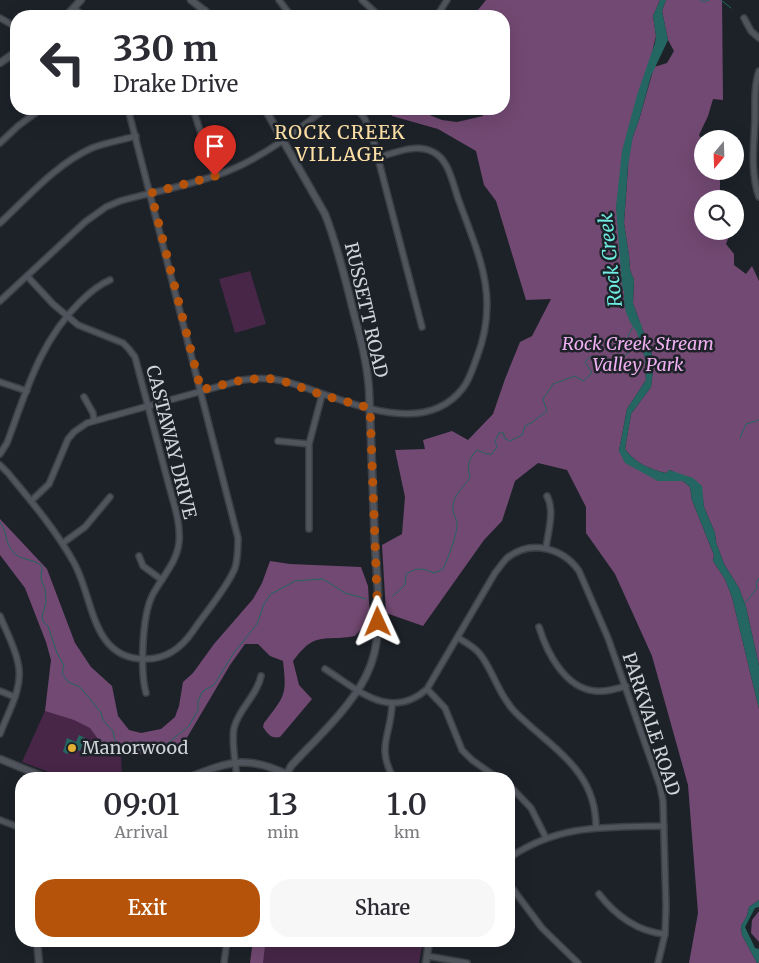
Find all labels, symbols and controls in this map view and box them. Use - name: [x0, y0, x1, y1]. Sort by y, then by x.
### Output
- text: 330 m: [113, 27, 218, 71]
- icon: left: [30, 30, 95, 95]
- text: Drake Drive: [113, 70, 238, 98]
- district label: ROCK CREEK VILLAGE: [274, 120, 406, 166]
- pin: [194, 125, 236, 176]
- north arrow: [694, 130, 744, 180]
- map controls: [694, 130, 744, 240]
- icon: arrive: [201, 132, 229, 160]
- button: search: [694, 190, 744, 240]
- water label: Rock Creek: [593, 211, 627, 308]
- street label: RUSSETT ROAD: [340, 240, 393, 380]
- park label: Rock Creek Stream Valley Park: [562, 332, 714, 376]
- street label: CASTAWAY DRIVE: [141, 363, 202, 522]
- position arrow: [351, 595, 403, 647]
- street label: PARKVALE ROAD: [617, 649, 685, 798]
- place label: Manorwood: [82, 736, 188, 759]
- marker: Manorwood: [66, 742, 78, 754]
- text: 09:01: [103, 785, 179, 823]
- text: 13: [268, 785, 298, 823]
- text: 1.0: [387, 785, 427, 823]
- text: Arrival: [114, 822, 168, 842]
- text: min: [267, 822, 299, 842]
- text: km: [394, 822, 420, 842]
- button: Exit: [35, 879, 260, 937]
- button: Share: [270, 879, 495, 937]

